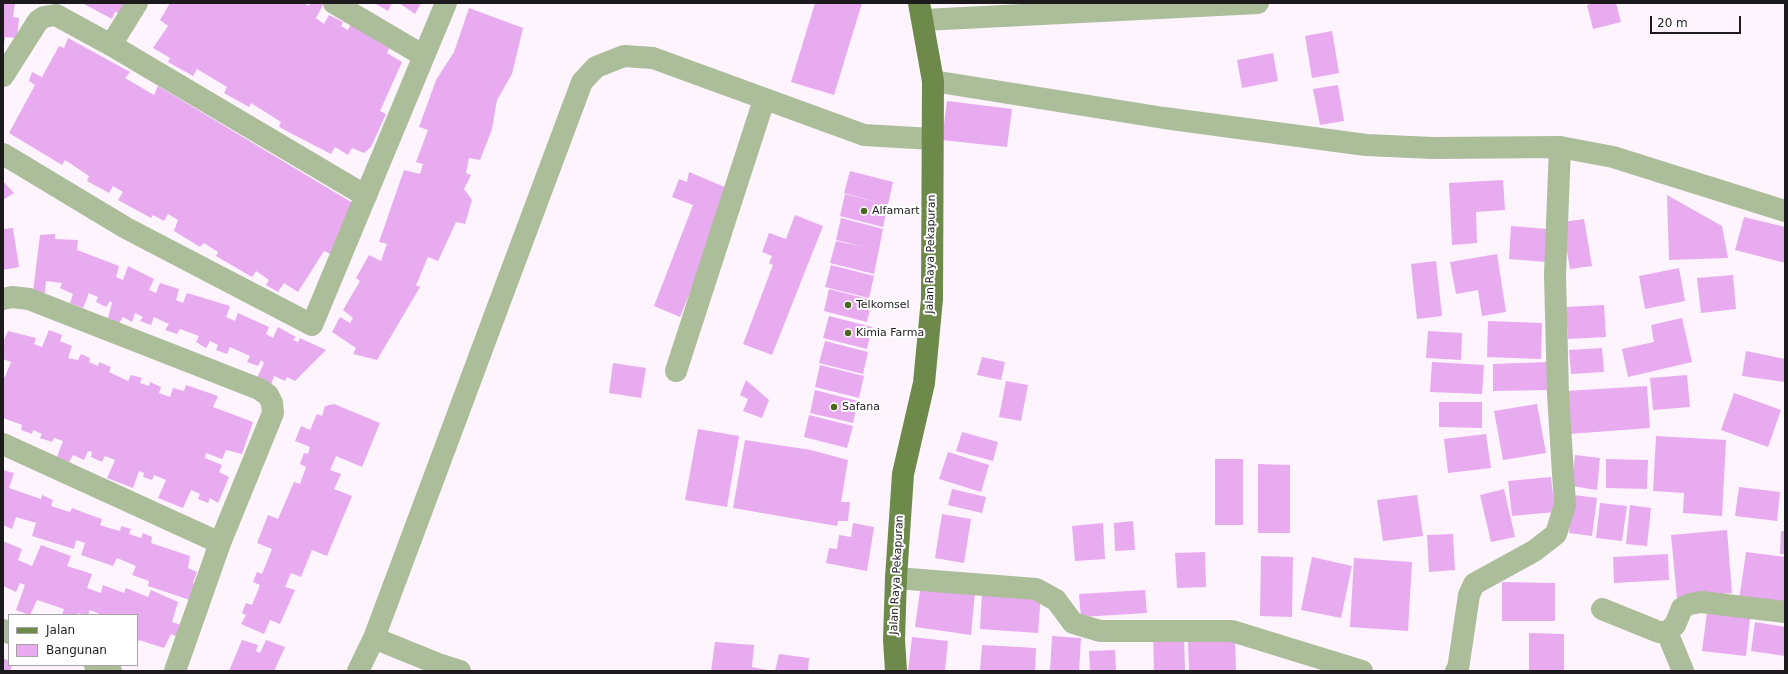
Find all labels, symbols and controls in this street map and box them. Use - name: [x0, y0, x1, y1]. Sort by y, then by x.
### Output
- scale bar: [1652, 8, 1743, 34]
- text: 20 m: [1657, 16, 1688, 30]
- street label: Jalan Raya Pekapuran: [923, 194, 939, 314]
- place label: Alfamart: [872, 204, 919, 218]
- marker: Alfamart: [859, 206, 869, 216]
- place label: Telkomsel: [856, 298, 910, 312]
- marker: Telkomsel: [843, 300, 853, 310]
- place label: Kimia Farma: [856, 326, 924, 340]
- marker: Kimia Farma: [843, 328, 853, 338]
- place label: Safana: [842, 400, 880, 414]
- marker: Safana: [829, 402, 839, 412]
- street label: Jalan Raya Pekapuran: [887, 515, 907, 635]
- legend: [8, 614, 138, 666]
- text: Jalan: [46, 623, 75, 637]
- text: Bangunan: [46, 643, 107, 657]

